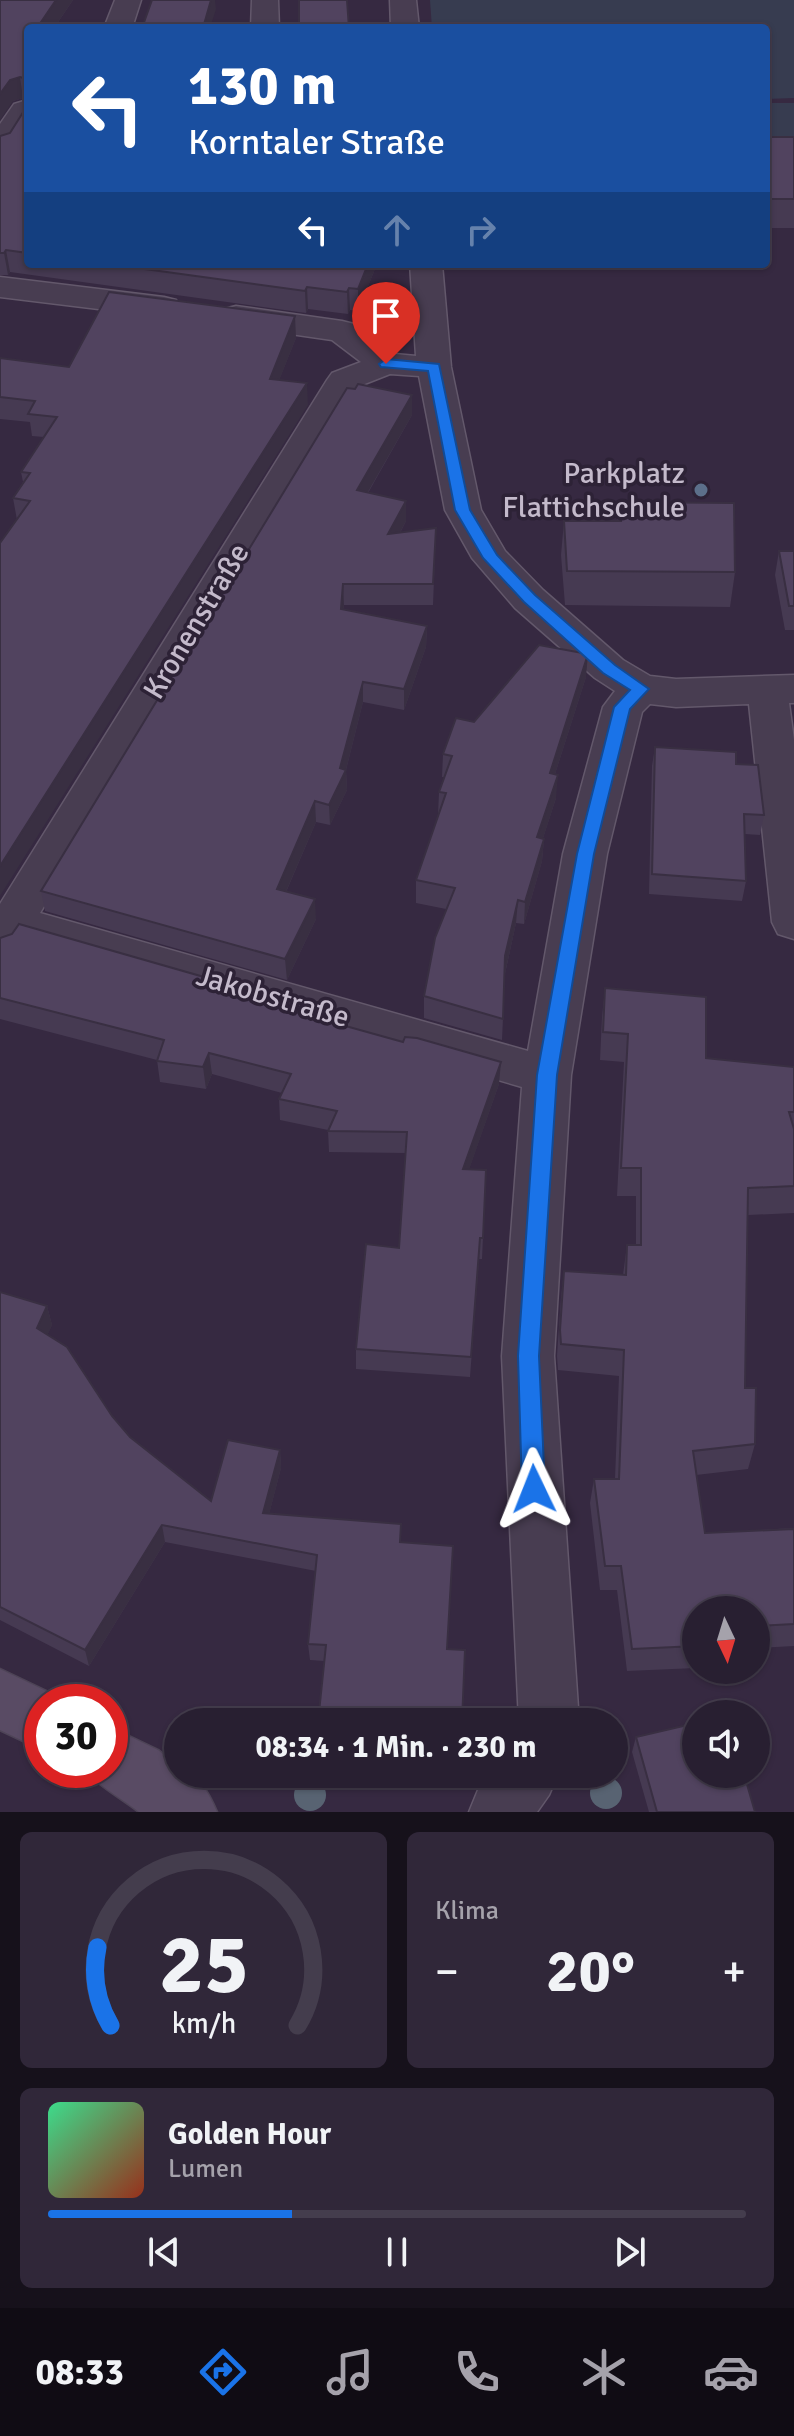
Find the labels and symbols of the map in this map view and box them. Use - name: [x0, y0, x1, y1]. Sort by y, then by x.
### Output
- pin: [352, 282, 420, 364]
- place label: Parkplatz Flattichschule: [502, 455, 685, 526]
- marker: Parkplatz Flattichschule: [692, 481, 710, 499]
- street label: Kronenstraße: [135, 537, 257, 706]
- street label: Jakobstraße: [192, 957, 354, 1036]
- position arrow: [492, 1447, 576, 1531]
- north arrow: [682, 1596, 770, 1684]
- speed limit sign: 30: [24, 1684, 128, 1788]

